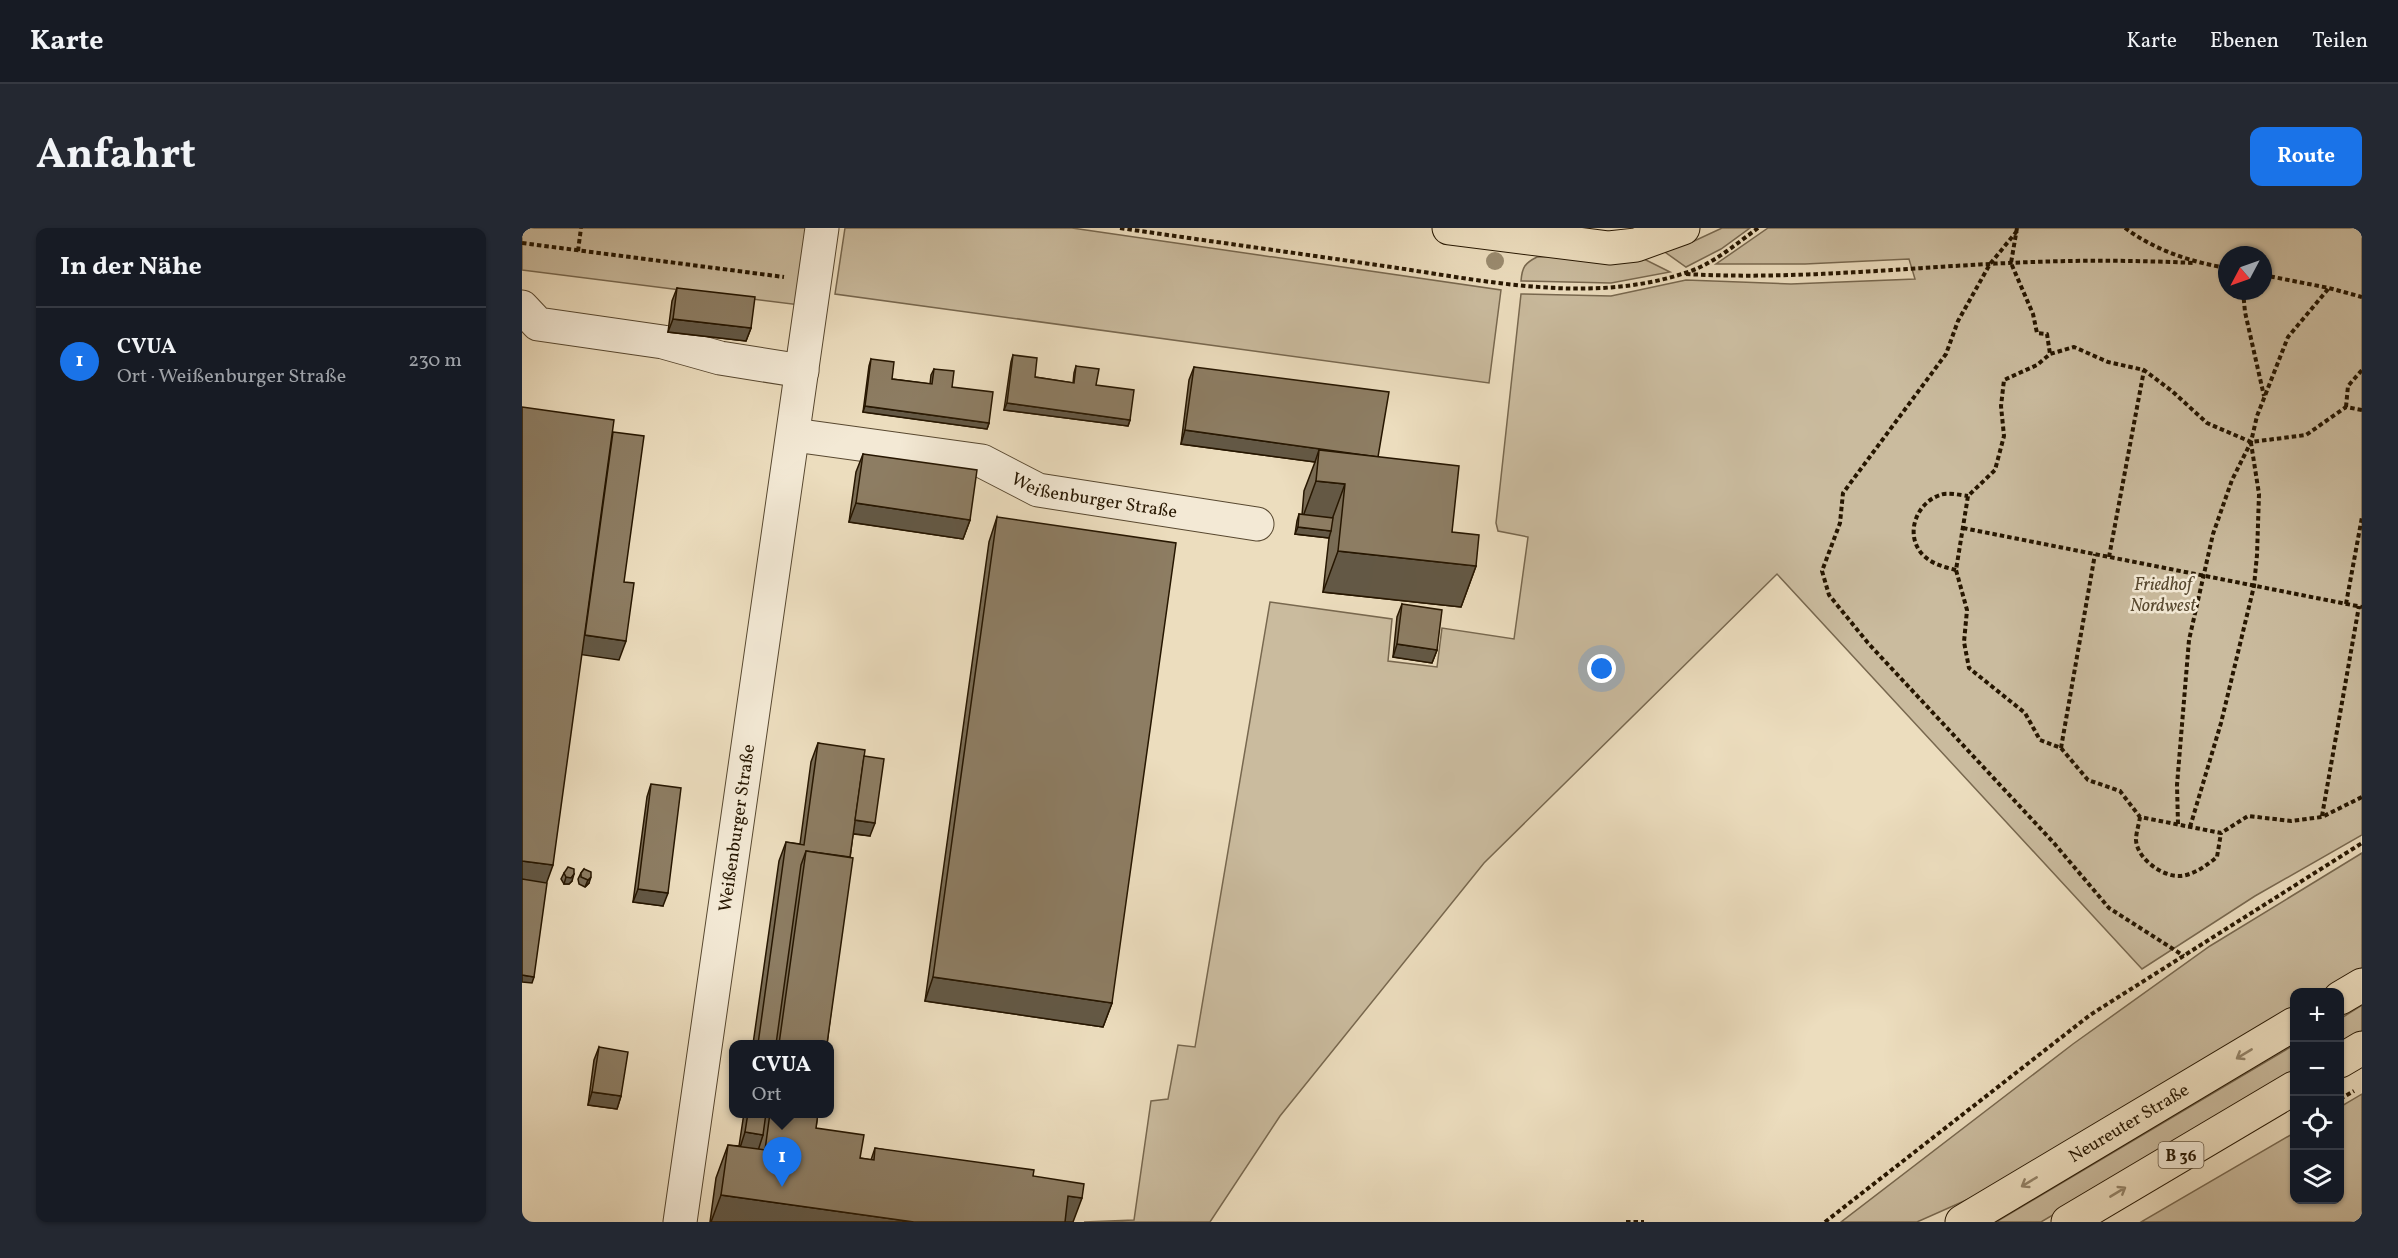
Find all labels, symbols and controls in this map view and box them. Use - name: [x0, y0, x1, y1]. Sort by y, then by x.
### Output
- text: Karte: [30, 22, 104, 61]
- text: Karte: [2126, 27, 2177, 56]
- text: Ebenen: [2210, 27, 2279, 56]
- text: Teilen: [2312, 27, 2368, 56]
- text: Anfahrt: [36, 127, 196, 186]
- button: Route: [2250, 127, 2362, 186]
- north arrow: [2218, 246, 2272, 300]
- text: In der Nähe: [60, 249, 202, 285]
- text: CVUA: [117, 332, 176, 363]
- text: 1: [75, 347, 84, 375]
- text: 230 m: [408, 347, 462, 375]
- text: Ort · Weißenburger Straße: [117, 363, 346, 391]
- street label: Weißenburger Straße: [1006, 467, 1179, 525]
- park label: Friedhof Nordwest: [2130, 573, 2197, 619]
- your location: [1587, 654, 1616, 683]
- street label: Weißenburger Straße: [713, 743, 762, 914]
- map controls: [2290, 988, 2344, 1204]
- button: +: [2290, 988, 2344, 1042]
- popup: [729, 1040, 834, 1118]
- button: −: [2290, 1042, 2344, 1096]
- one-way arrow: [2236, 1049, 2253, 1061]
- text: CVUA: [752, 1050, 811, 1081]
- street label: Neureuter Straße: [2064, 1078, 2194, 1170]
- text: Ort: [752, 1081, 782, 1109]
- button: locate: [2290, 1096, 2344, 1150]
- pin: 1: [762, 1138, 802, 1187]
- road number: B 36: [2158, 1142, 2204, 1168]
- button: layers: [2290, 1150, 2344, 1204]
- one-way arrow: [2021, 1176, 2038, 1188]
- one-way arrow: [2109, 1186, 2126, 1198]

